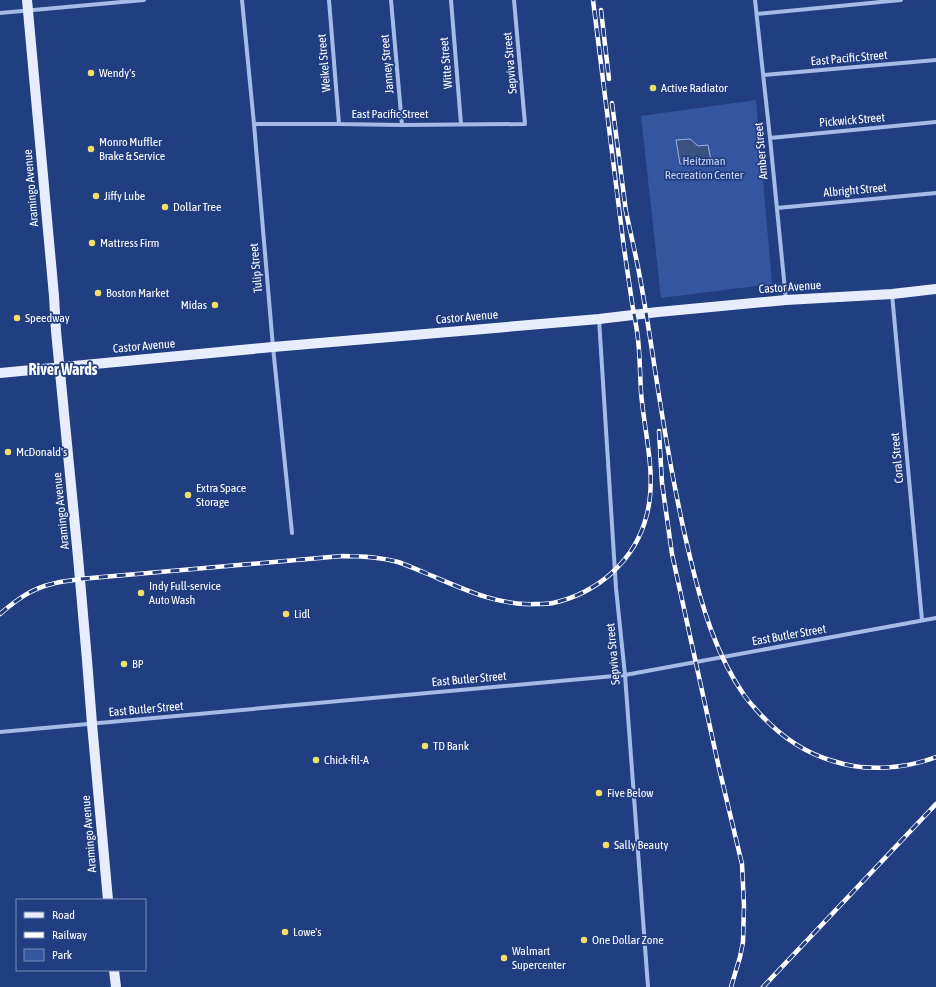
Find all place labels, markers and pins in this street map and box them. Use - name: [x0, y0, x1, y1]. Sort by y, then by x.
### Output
- place label: Wendy's: [99, 66, 135, 80]
- marker: Wendy's: [86, 68, 96, 78]
- place label: Active Radiator: [661, 81, 728, 95]
- marker: Active Radiator: [648, 83, 658, 93]
- place label: Monro Muffler Brake & Service: [99, 135, 165, 163]
- marker: Monro Muffler Brake & Service: [86, 144, 96, 154]
- place label: Jiffy Lube: [104, 189, 145, 203]
- marker: Jiffy Lube: [91, 191, 101, 201]
- place label: Dollar Tree: [173, 200, 221, 214]
- marker: Dollar Tree: [160, 202, 170, 212]
- place label: Mattress Firm: [100, 236, 159, 250]
- marker: Mattress Firm: [87, 238, 97, 248]
- place label: Boston Market: [106, 286, 170, 300]
- marker: Boston Market: [93, 288, 103, 298]
- place label: Midas: [181, 298, 207, 312]
- marker: Midas: [210, 300, 220, 310]
- place label: Speedway: [25, 311, 70, 325]
- marker: Speedway: [12, 313, 22, 323]
- place label: McDonald's: [16, 445, 67, 459]
- marker: McDonald's: [3, 447, 13, 457]
- place label: Extra Space Storage: [196, 481, 246, 509]
- marker: Extra Space Storage: [183, 490, 193, 500]
- place label: Indy Full-service Auto Wash: [149, 579, 221, 607]
- marker: Indy Full-service Auto Wash: [136, 588, 146, 598]
- place label: Lidl: [294, 607, 311, 621]
- marker: Lidl: [281, 609, 291, 619]
- place label: BP: [132, 657, 144, 671]
- marker: BP: [119, 659, 129, 669]
- place label: TD Bank: [433, 739, 470, 753]
- marker: TD Bank: [420, 741, 430, 751]
- place label: Chick-fil-A: [324, 753, 369, 767]
- marker: Chick-fil-A: [311, 755, 321, 765]
- place label: Five Below: [607, 786, 653, 800]
- marker: Five Below: [594, 788, 604, 798]
- place label: Sally Beauty: [614, 838, 668, 852]
- marker: Sally Beauty: [601, 840, 611, 850]
- place label: Lowe's: [293, 925, 322, 939]
- marker: Lowe's: [280, 927, 290, 937]
- place label: One Dollar Zone: [592, 933, 664, 947]
- marker: One Dollar Zone: [579, 935, 589, 945]
- place label: Walmart Supercenter: [512, 944, 566, 972]
- marker: Walmart Supercenter: [499, 953, 509, 963]

